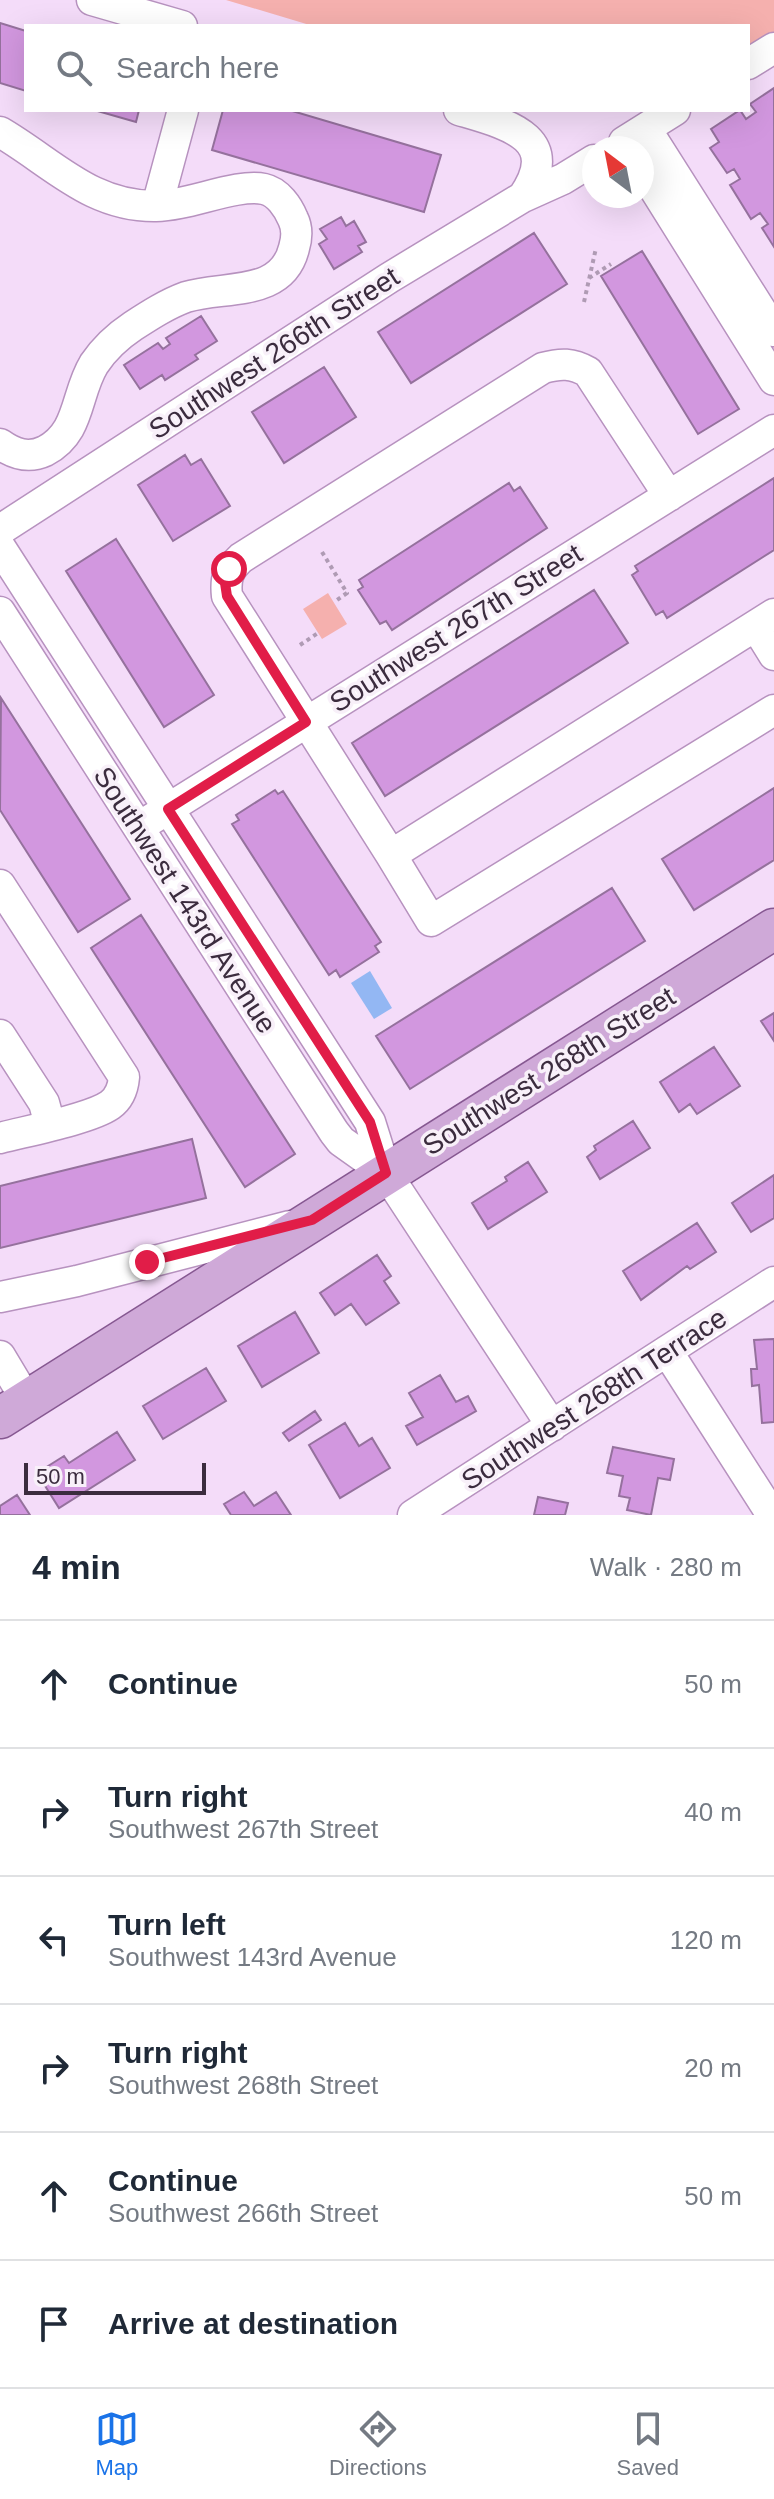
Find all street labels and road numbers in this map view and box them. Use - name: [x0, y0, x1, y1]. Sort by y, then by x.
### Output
- street label: Southwest 266th Street: [143, 261, 405, 445]
- street label: Southwest 267th Street: [324, 538, 588, 718]
- street label: Southwest 143rd Avenue: [87, 761, 283, 1039]
- street label: Southwest 268th Street: [417, 981, 681, 1161]
- street label: Southwest 268th Terrace: [456, 1302, 732, 1496]

